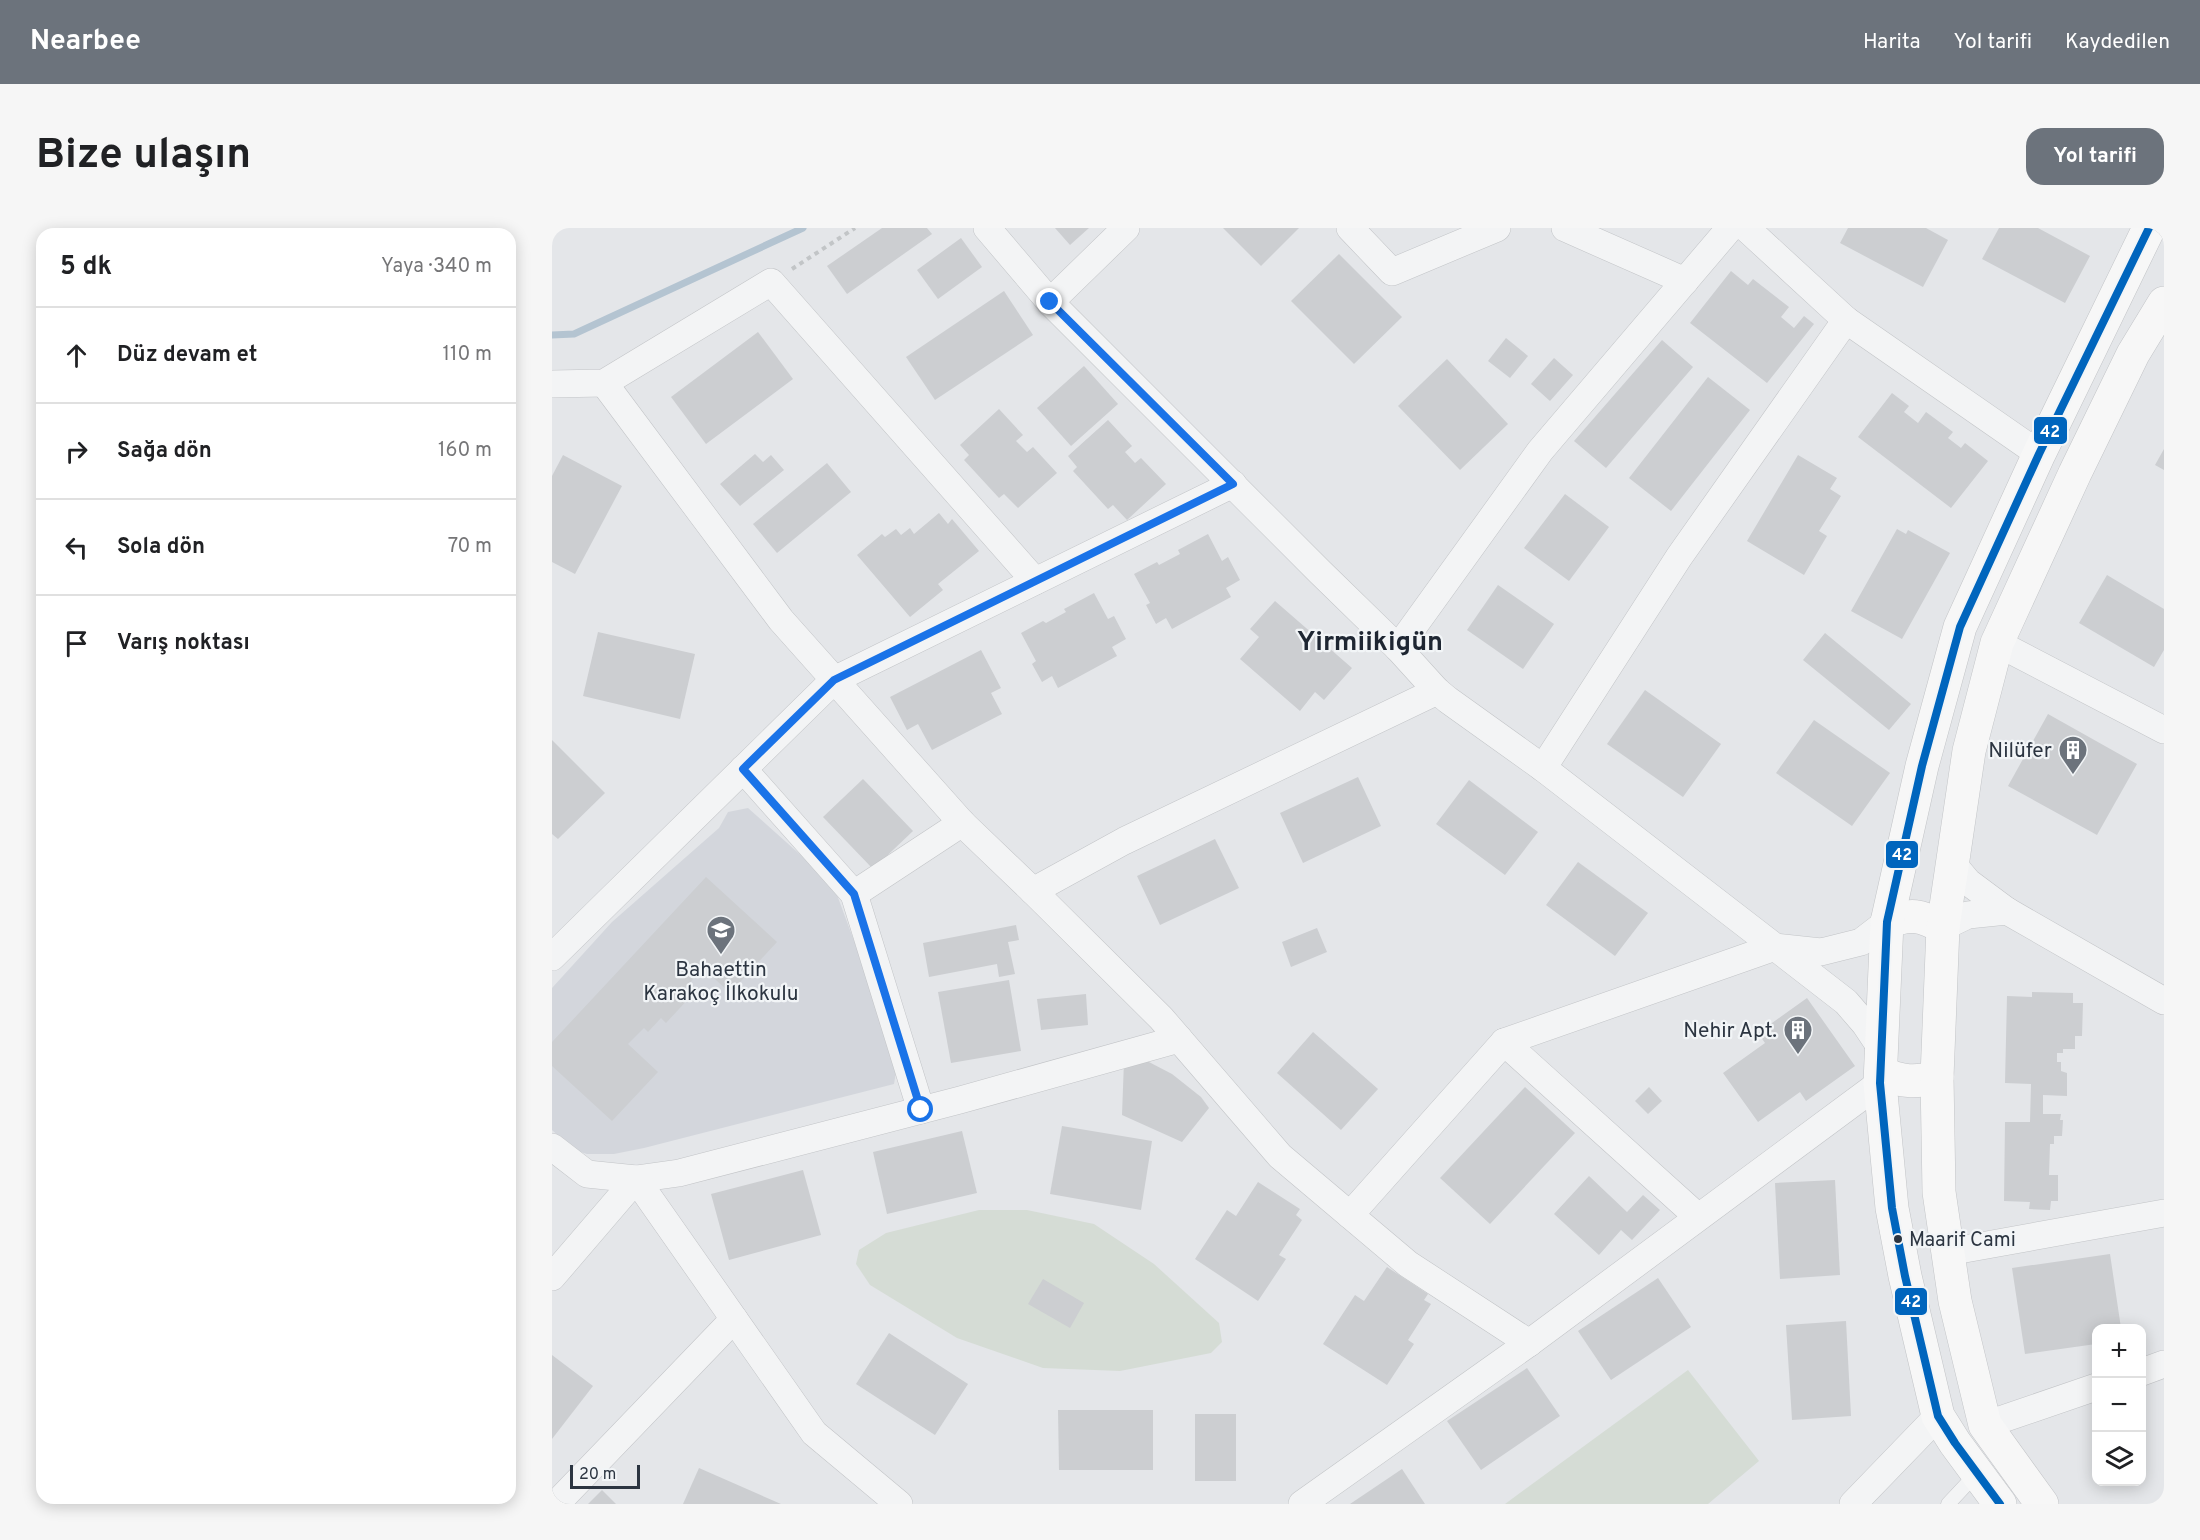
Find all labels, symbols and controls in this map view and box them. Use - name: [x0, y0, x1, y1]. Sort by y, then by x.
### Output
- text: Nearbee: [30, 24, 141, 60]
- text: Harita: [1863, 29, 1921, 56]
- text: Yol tarifi: [1954, 29, 2032, 56]
- text: Kaydedilen: [2065, 29, 2170, 56]
- button: Yol tarifi: [2026, 128, 2164, 185]
- text: Bize ulaşın: [36, 130, 251, 183]
- text: 5 dk: [60, 251, 112, 284]
- text: Yaya · 340 m: [381, 254, 492, 280]
- route end: [1036, 288, 1062, 314]
- icon: ahead: [60, 339, 93, 372]
- text: Düz devam et: [117, 342, 257, 369]
- text: 110 m: [443, 342, 492, 368]
- line badge: 42: [2033, 416, 2068, 445]
- text: 42: [2040, 423, 2060, 443]
- icon: right: [60, 435, 93, 468]
- text: Sağa dön: [117, 438, 212, 465]
- text: 160 m: [438, 438, 492, 464]
- icon: left: [60, 531, 93, 564]
- text: Sola dön: [117, 534, 205, 561]
- text: 70 m: [448, 534, 492, 560]
- district label: Yirmiikigün: [1297, 626, 1443, 660]
- icon: arrive: [60, 627, 93, 660]
- text: Varış noktası: [117, 630, 250, 657]
- building icon: Nilüfer: [2057, 734, 2089, 776]
- place label: Nilüfer: [1988, 738, 2052, 765]
- line badge: 42: [1885, 840, 1919, 869]
- text: 42: [1892, 846, 1912, 866]
- school or university icon: Bahaettin Karakoç İlkokulu: [705, 914, 737, 956]
- place label: Bahaettin Karakoç İlkokulu: [643, 957, 799, 1008]
- building icon: Nehir Apt.: [1782, 1014, 1814, 1056]
- place label: Nehir Apt.: [1683, 1018, 1777, 1045]
- route start: [907, 1096, 933, 1122]
- place label: Maarif Cami: [1909, 1228, 2016, 1254]
- marker: Maarif Cami: [1892, 1233, 1904, 1245]
- line badge: 42: [1894, 1287, 1928, 1316]
- text: 42: [1901, 1293, 1921, 1313]
- map controls: [2092, 1324, 2146, 1486]
- button: +: [2092, 1324, 2146, 1378]
- button: −: [2092, 1378, 2146, 1432]
- button: layers: [2092, 1432, 2146, 1486]
- scale bar: [570, 1462, 640, 1490]
- text: 20 m: [579, 1465, 616, 1485]

